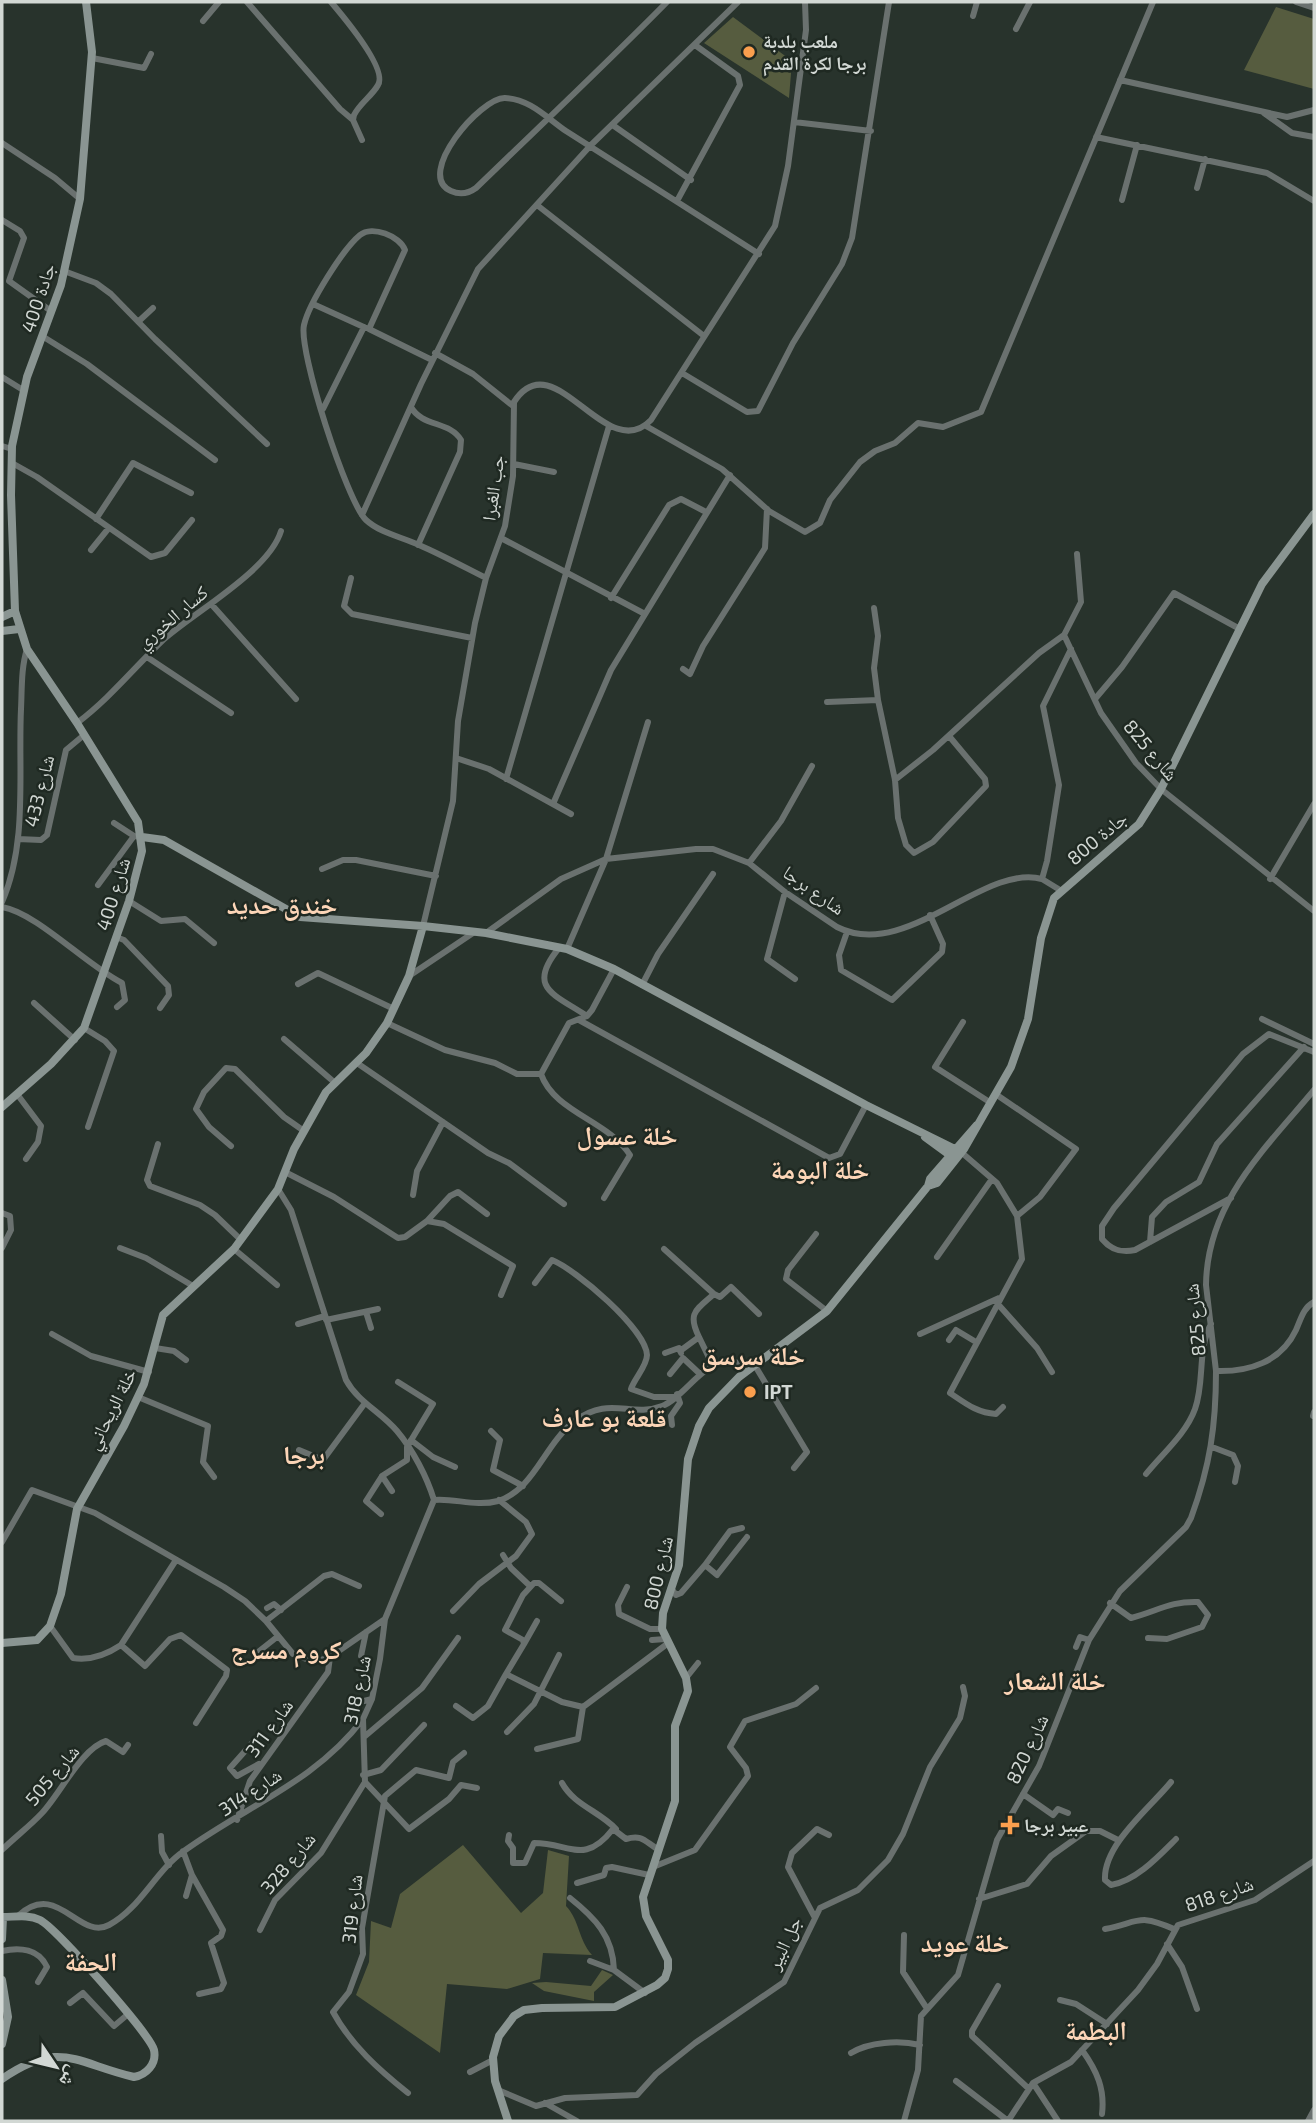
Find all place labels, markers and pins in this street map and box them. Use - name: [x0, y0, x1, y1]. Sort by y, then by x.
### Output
- place label: ملعب بلدبة برجا لكرة القدم: [763, 29, 866, 77]
- marker: ملعب بلدبة برجا لكرة القدم: [741, 44, 757, 60]
- place label: IPT: [764, 1380, 793, 1403]
- marker: IPT: [742, 1384, 758, 1400]
- place label: عبير برجا: [1024, 1813, 1089, 1837]
- marker: عبير برجا: [1002, 1817, 1018, 1833]

